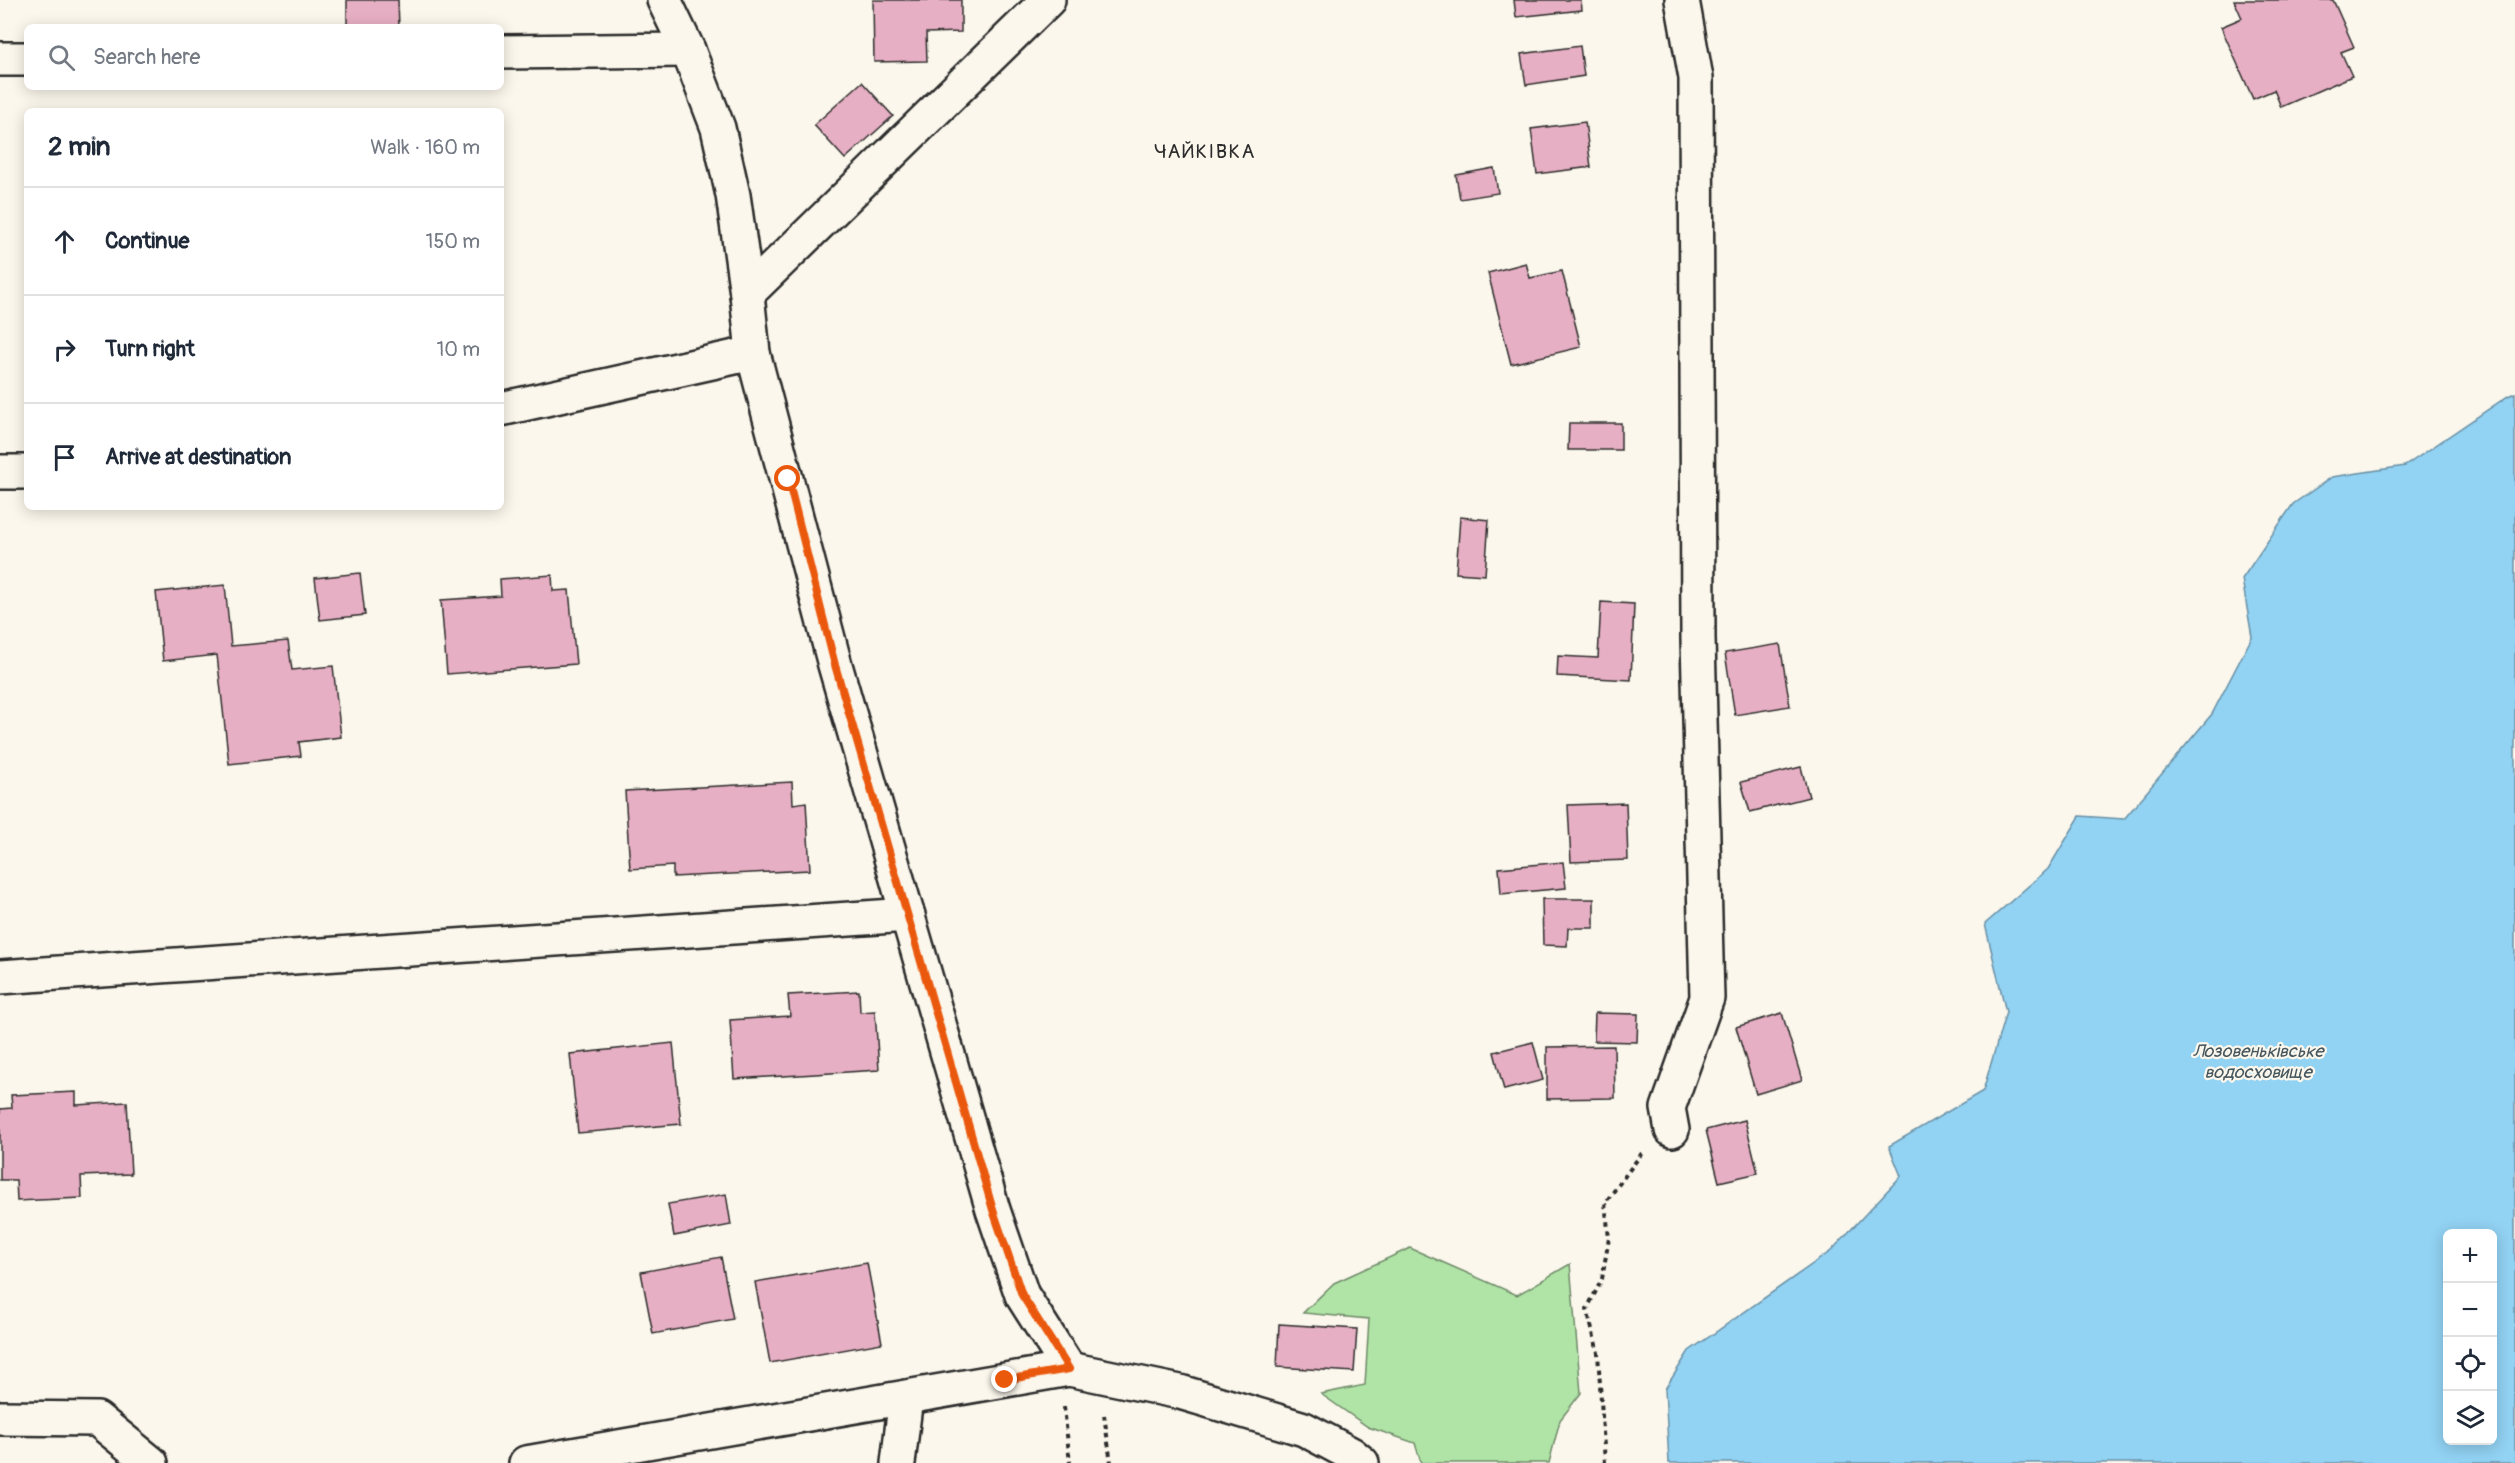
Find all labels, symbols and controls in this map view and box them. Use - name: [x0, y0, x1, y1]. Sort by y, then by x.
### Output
- search box: [24, 24, 504, 90]
- icon: search: [45, 41, 78, 74]
- text: Search here: [93, 43, 200, 71]
- text: 2 min: [48, 131, 110, 163]
- text: Walk · 160 m: [370, 135, 480, 160]
- district label: ЧАЙКІВКА: [1154, 139, 1256, 164]
- icon: ahead: [48, 225, 81, 258]
- text: Continue: [105, 227, 189, 255]
- text: 150 m: [426, 229, 480, 254]
- icon: right: [48, 333, 81, 366]
- text: Turn right: [105, 335, 195, 363]
- text: 10 m: [436, 337, 480, 362]
- icon: arrive: [48, 441, 81, 474]
- text: Arrive at destination: [105, 443, 291, 471]
- route start: [774, 465, 800, 491]
- water label: Лозовеньківське водосховище: [2193, 1040, 2325, 1084]
- map controls: [2443, 1229, 2497, 1445]
- button: +: [2443, 1229, 2497, 1283]
- button: −: [2443, 1283, 2497, 1337]
- button: locate: [2443, 1337, 2497, 1391]
- route end: [991, 1366, 1017, 1392]
- button: layers: [2443, 1391, 2497, 1445]

